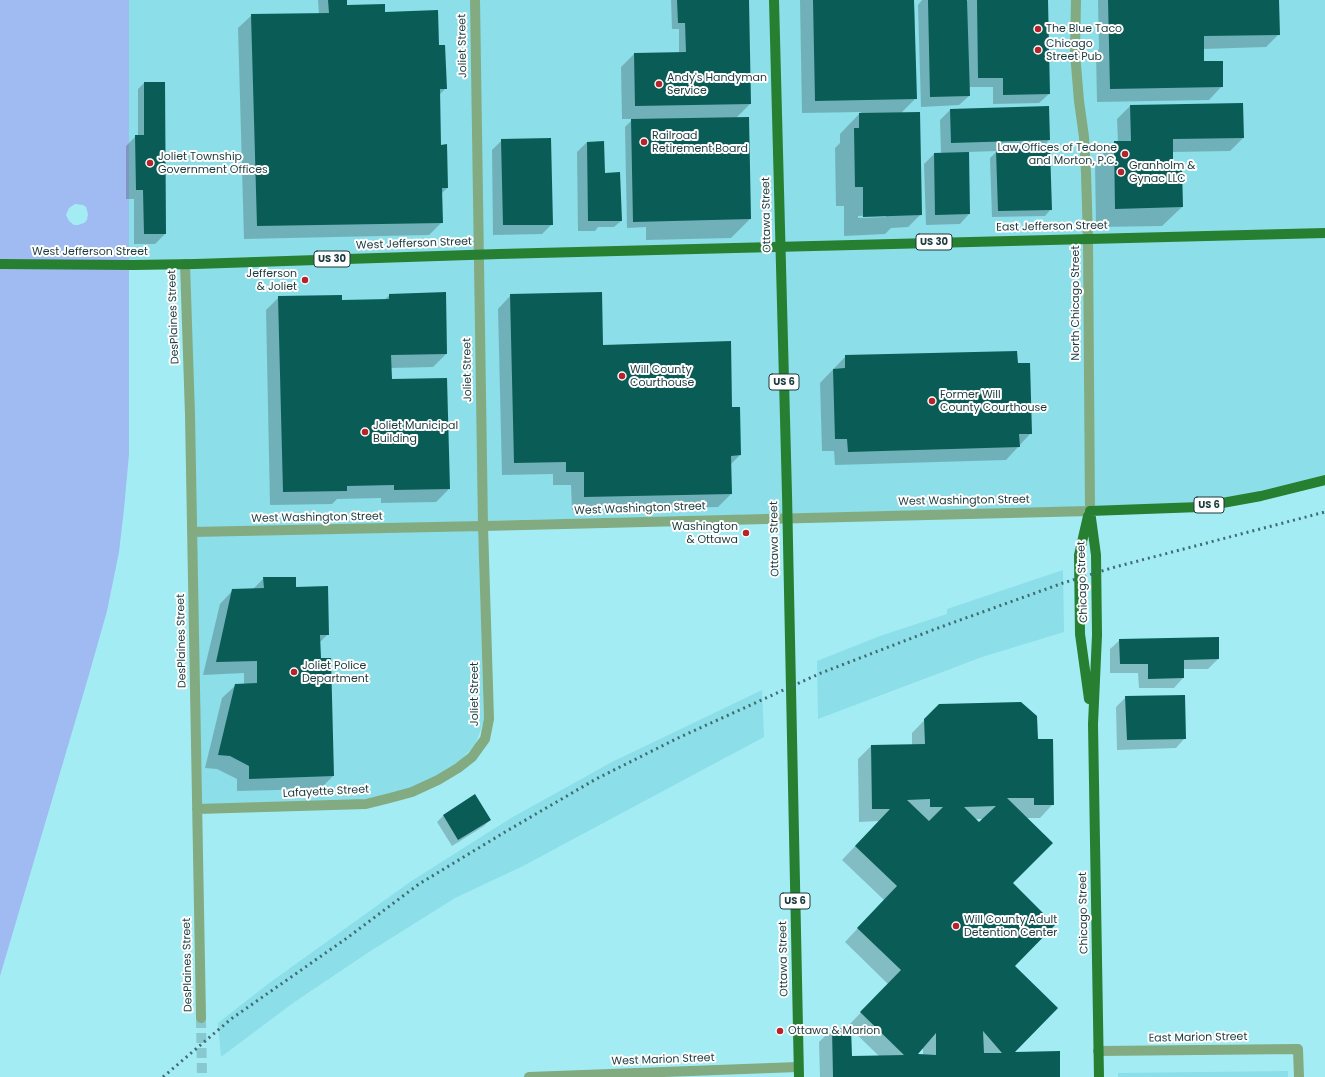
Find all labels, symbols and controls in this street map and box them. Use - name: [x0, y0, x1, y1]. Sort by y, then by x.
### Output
- street label: Joliet Street: [456, 14, 470, 78]
- place label: The Blue Taco: [1046, 22, 1122, 36]
- marker: The Blue Taco: [1033, 24, 1043, 34]
- place label: Chicago Street Pub: [1046, 37, 1102, 63]
- marker: Chicago Street Pub: [1033, 45, 1043, 55]
- place label: Andy's Handyman Service: [667, 71, 767, 97]
- marker: Andy's Handyman Service: [654, 79, 664, 89]
- place label: Railroad Retirement Board: [652, 129, 748, 155]
- marker: Railroad Retirement Board: [639, 137, 649, 147]
- place label: Law Offices of Tedone and Morton, P.C.: [997, 141, 1117, 167]
- marker: Law Offices of Tedone and Morton, P.C.: [1120, 149, 1130, 159]
- place label: Joliet Township Government Offices: [158, 150, 268, 176]
- marker: Joliet Township Government Offices: [145, 158, 155, 168]
- place label: Granholm & Gynac LLC: [1129, 159, 1195, 185]
- marker: Granholm & Gynac LLC: [1116, 167, 1126, 177]
- street label: Ottawa Street: [760, 177, 774, 253]
- street label: East Jefferson Street: [996, 219, 1108, 235]
- road number: US 30: [916, 234, 952, 250]
- street label: West Jefferson Street: [356, 235, 472, 253]
- street label: West Jefferson Street: [32, 245, 148, 259]
- street label: North Chicago Street: [1069, 246, 1083, 360]
- road number: US 30: [314, 251, 350, 267]
- place label: Jefferson & Joliet: [246, 267, 297, 293]
- street label: DesPlaines Street: [166, 270, 182, 364]
- marker: Jefferson & Joliet: [300, 275, 310, 285]
- street label: Joliet Street: [461, 338, 475, 402]
- place label: Will County Courthouse: [630, 363, 694, 389]
- marker: Will County Courthouse: [617, 371, 627, 381]
- road number: US 6: [769, 374, 799, 390]
- place label: Former Will County Courthouse: [940, 388, 1047, 414]
- marker: Former Will County Courthouse: [927, 396, 937, 406]
- place label: Joliet Municipal Building: [373, 419, 458, 445]
- marker: Joliet Municipal Building: [360, 427, 370, 437]
- street label: West Washington Street: [898, 493, 1030, 509]
- road number: US 6: [1194, 497, 1224, 513]
- street label: West Washington Street: [574, 500, 706, 518]
- street label: Ottawa Street: [768, 501, 782, 577]
- street label: West Washington Street: [251, 510, 383, 526]
- place label: Washington & Ottawa: [672, 520, 738, 546]
- marker: Washington & Ottawa: [741, 528, 751, 538]
- street label: Chicago Street: [1075, 541, 1091, 623]
- street label: DesPlaines Street: [175, 594, 189, 688]
- place label: Joliet Police Department: [302, 659, 369, 685]
- street label: Joliet Street: [468, 662, 482, 726]
- marker: Joliet Police Department: [289, 667, 299, 677]
- street label: Lafayette Street: [283, 783, 369, 801]
- street label: Chicago Street: [1077, 872, 1091, 954]
- road number: US 6: [780, 893, 810, 909]
- place label: Will County Adult Detention Center: [964, 913, 1057, 939]
- street label: DesPlaines Street: [181, 918, 195, 1012]
- street label: Ottawa Street: [777, 921, 791, 997]
- marker: Will County Adult Detention Center: [951, 921, 961, 931]
- place label: Ottawa & Marion: [788, 1024, 880, 1038]
- marker: Ottawa & Marion: [775, 1026, 785, 1036]
- street label: East Marion Street: [1149, 1031, 1247, 1045]
- street label: West Marion Street: [611, 1052, 715, 1068]

